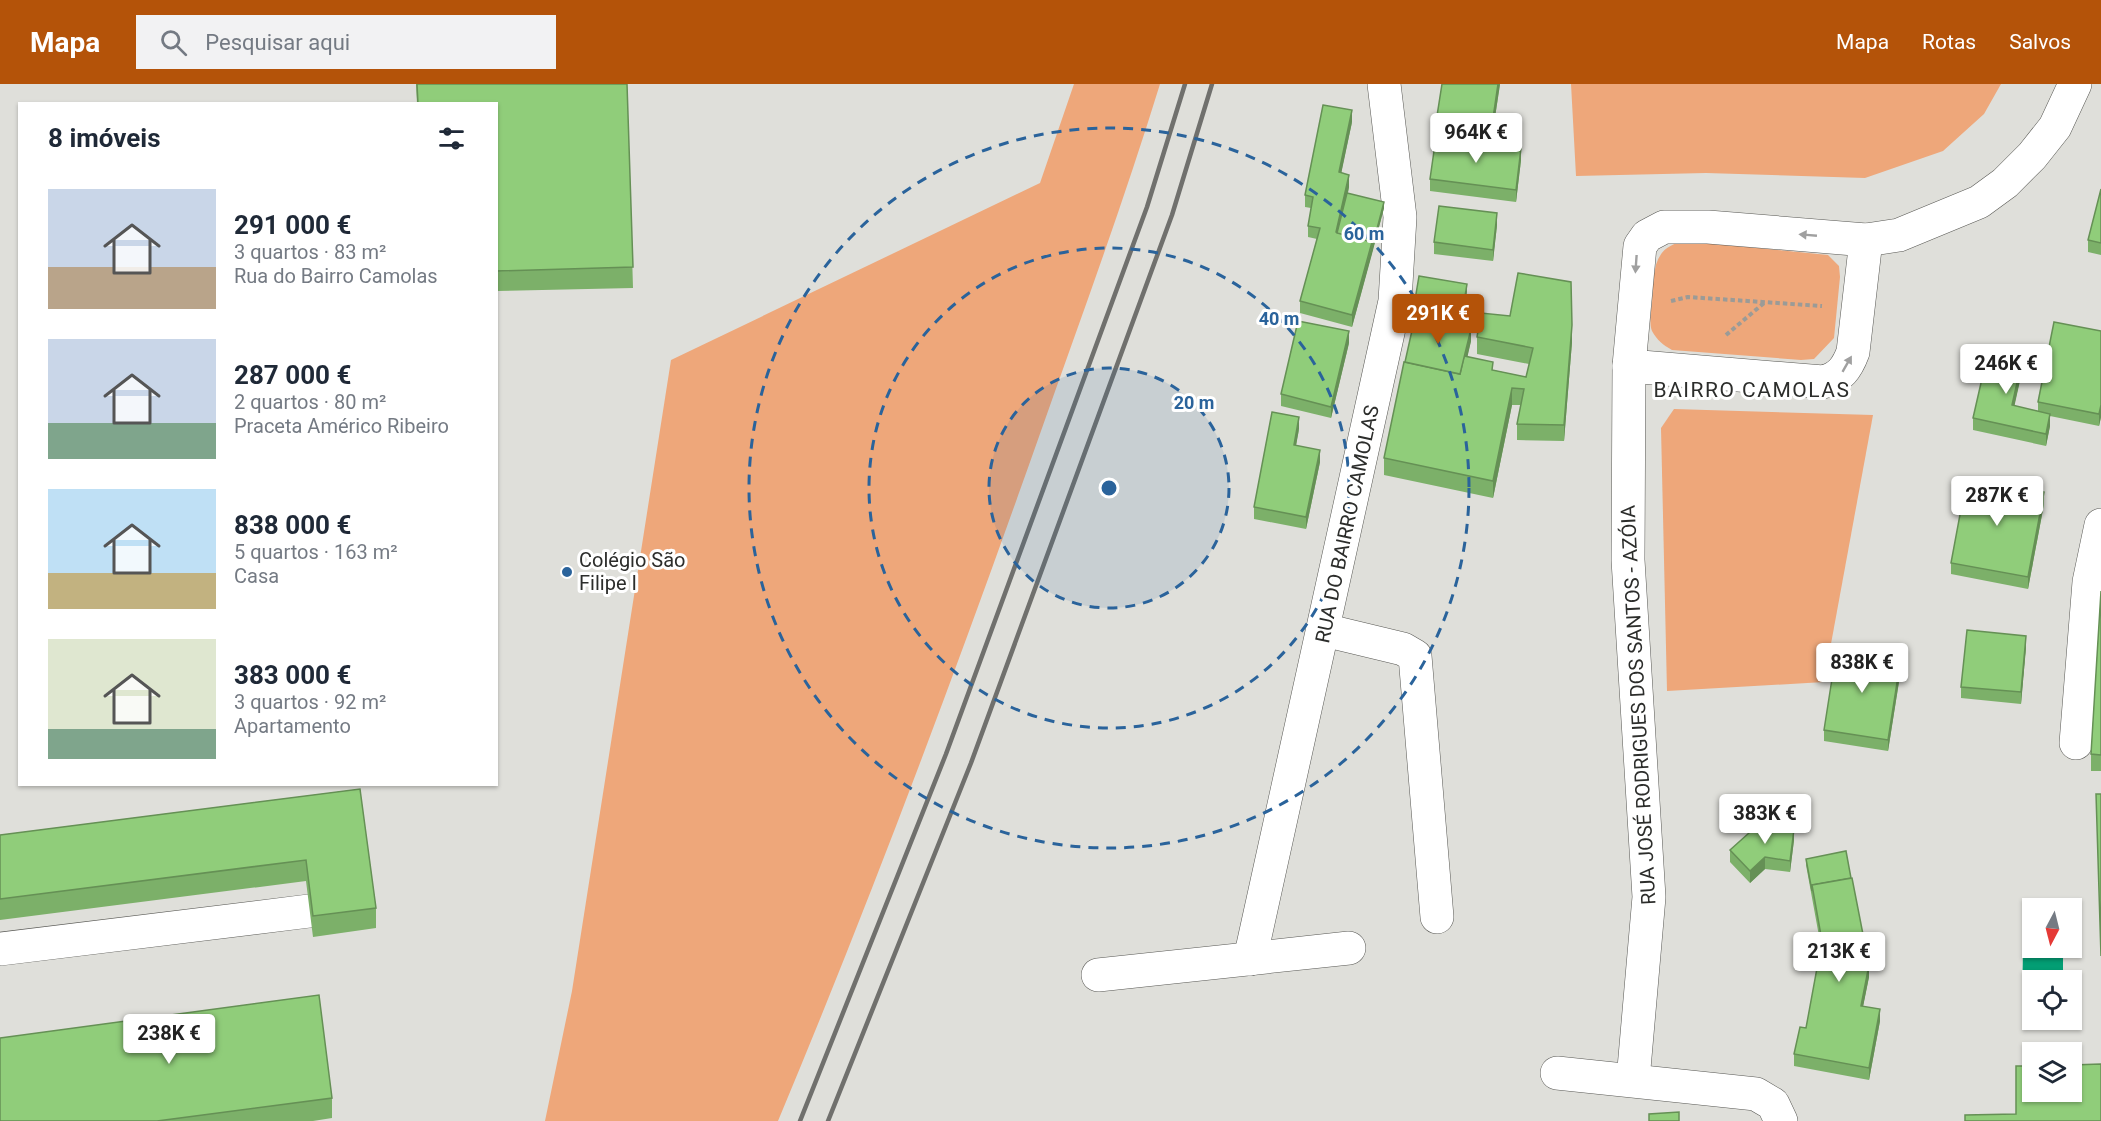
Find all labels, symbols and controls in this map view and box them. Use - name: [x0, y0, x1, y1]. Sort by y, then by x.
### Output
- search box: [136, 15, 556, 69]
- text: Mapa: [30, 26, 100, 59]
- icon: search: [157, 26, 190, 59]
- text: Pesquisar aqui: [205, 30, 350, 55]
- text: Mapa: [1836, 30, 1889, 54]
- text: Rotas: [1922, 30, 1976, 54]
- text: Salvos: [2009, 30, 2071, 54]
- pin: 964K €: [1427, 113, 1525, 164]
- text: 964K €: [1444, 120, 1508, 144]
- icon: filters: [435, 122, 468, 155]
- text: 8 imóveis: [48, 123, 161, 153]
- text: 291 000 €: [234, 210, 351, 240]
- icon: home: [96, 213, 168, 285]
- text: 60 m: [1344, 223, 1384, 244]
- one-way arrow: [1798, 231, 1817, 240]
- text: 3 quartos · 83 m²: [234, 240, 386, 264]
- one-way arrow: [1632, 255, 1641, 274]
- text: Rua do Bairro Camolas: [234, 264, 438, 288]
- pin: 291K €: [1389, 294, 1487, 345]
- text: 291K €: [1406, 301, 1470, 325]
- text: 40 m: [1259, 308, 1299, 329]
- pin: 246K €: [1957, 344, 2055, 395]
- text: 246K €: [1974, 351, 2038, 375]
- one-way arrow: [1841, 356, 1852, 372]
- text: 287 000 €: [234, 360, 351, 390]
- icon: home: [96, 363, 168, 435]
- district label: BAIRRO CAMOLAS: [1654, 378, 1850, 402]
- text: 2 quartos · 80 m²: [234, 390, 386, 414]
- text: 20 m: [1174, 392, 1214, 413]
- street label: RUA DO BAIRRO CAMOLAS: [1310, 403, 1384, 645]
- text: Praceta Américo Ribeiro: [234, 414, 449, 438]
- pin: 287K €: [1948, 476, 2046, 527]
- centre of rings: [1099, 478, 1119, 498]
- text: 287K €: [1965, 483, 2029, 507]
- street label: RUA JOSÉ RODRIGUES DOS SANTOS - AZÓIA: [1616, 504, 1660, 906]
- text: 838 000 €: [234, 510, 351, 540]
- icon: home: [96, 513, 168, 585]
- text: 5 quartos · 163 m²: [234, 540, 398, 564]
- place label: Colégio São Filipe I: [579, 548, 686, 595]
- text: Casa: [234, 564, 279, 588]
- marker: Colégio São Filipe I: [560, 565, 574, 579]
- pin: 838K €: [1813, 643, 1911, 694]
- text: 838K €: [1830, 650, 1894, 674]
- text: 383 000 €: [234, 660, 351, 690]
- icon: home: [96, 663, 168, 735]
- text: 3 quartos · 92 m²: [234, 690, 386, 714]
- text: Apartamento: [234, 714, 351, 738]
- pin: 383K €: [1716, 794, 1814, 845]
- text: 383K €: [1733, 801, 1797, 825]
- north arrow: [2022, 898, 2082, 958]
- map controls: [2022, 898, 2082, 1102]
- pin: 213K €: [1790, 932, 1888, 983]
- text: 213K €: [1807, 939, 1871, 963]
- button: locate: [2022, 970, 2082, 1030]
- pin: 238K €: [120, 1014, 218, 1065]
- text: 238K €: [137, 1021, 201, 1045]
- button: layers: [2022, 1042, 2082, 1102]

